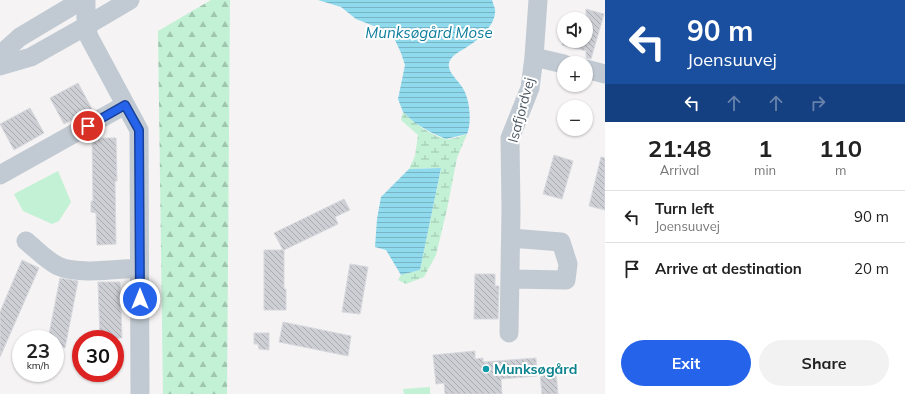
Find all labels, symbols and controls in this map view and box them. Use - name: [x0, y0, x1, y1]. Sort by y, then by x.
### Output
- map controls: [557, 12, 593, 136]
- button: sound: [557, 12, 593, 48]
- text: 90 m: [687, 13, 753, 48]
- icon: left: [621, 16, 673, 68]
- water label: Munksøgård Mose: [365, 23, 493, 42]
- text: Joensuuvej: [687, 48, 777, 71]
- button: +: [557, 56, 593, 92]
- street label: Isafjordvej: [504, 75, 538, 145]
- icon: left: [681, 92, 703, 114]
- icon: ahead: [723, 92, 745, 114]
- icon: ahead: [765, 92, 787, 114]
- icon: right: [807, 92, 829, 114]
- button: −: [557, 100, 593, 136]
- pin: [71, 109, 105, 143]
- icon: arrive: [77, 115, 99, 137]
- text: 21:48: [648, 133, 711, 163]
- text: 1: [758, 133, 772, 163]
- text: 110: [819, 133, 862, 163]
- text: Arrival: [660, 162, 699, 178]
- text: min: [754, 162, 776, 178]
- text: m: [835, 162, 846, 178]
- text: Turn left: [655, 199, 714, 218]
- icon: left: [621, 206, 643, 228]
- text: 90 m: [854, 207, 889, 226]
- text: Joensuuvej: [655, 218, 720, 234]
- icon: arrive: [621, 258, 643, 280]
- text: Arrive at destination: [655, 259, 802, 278]
- text: 20 m: [854, 259, 889, 278]
- position arrow: [119, 278, 161, 320]
- speed limit sign: 30: [72, 330, 124, 382]
- text: 23: [26, 338, 50, 363]
- button: Exit: [621, 340, 751, 386]
- button: Share: [759, 340, 889, 386]
- text: km/h: [27, 359, 49, 372]
- place label: Munksøgård: [494, 360, 577, 378]
- marker: Munksøgård: [481, 364, 491, 374]

